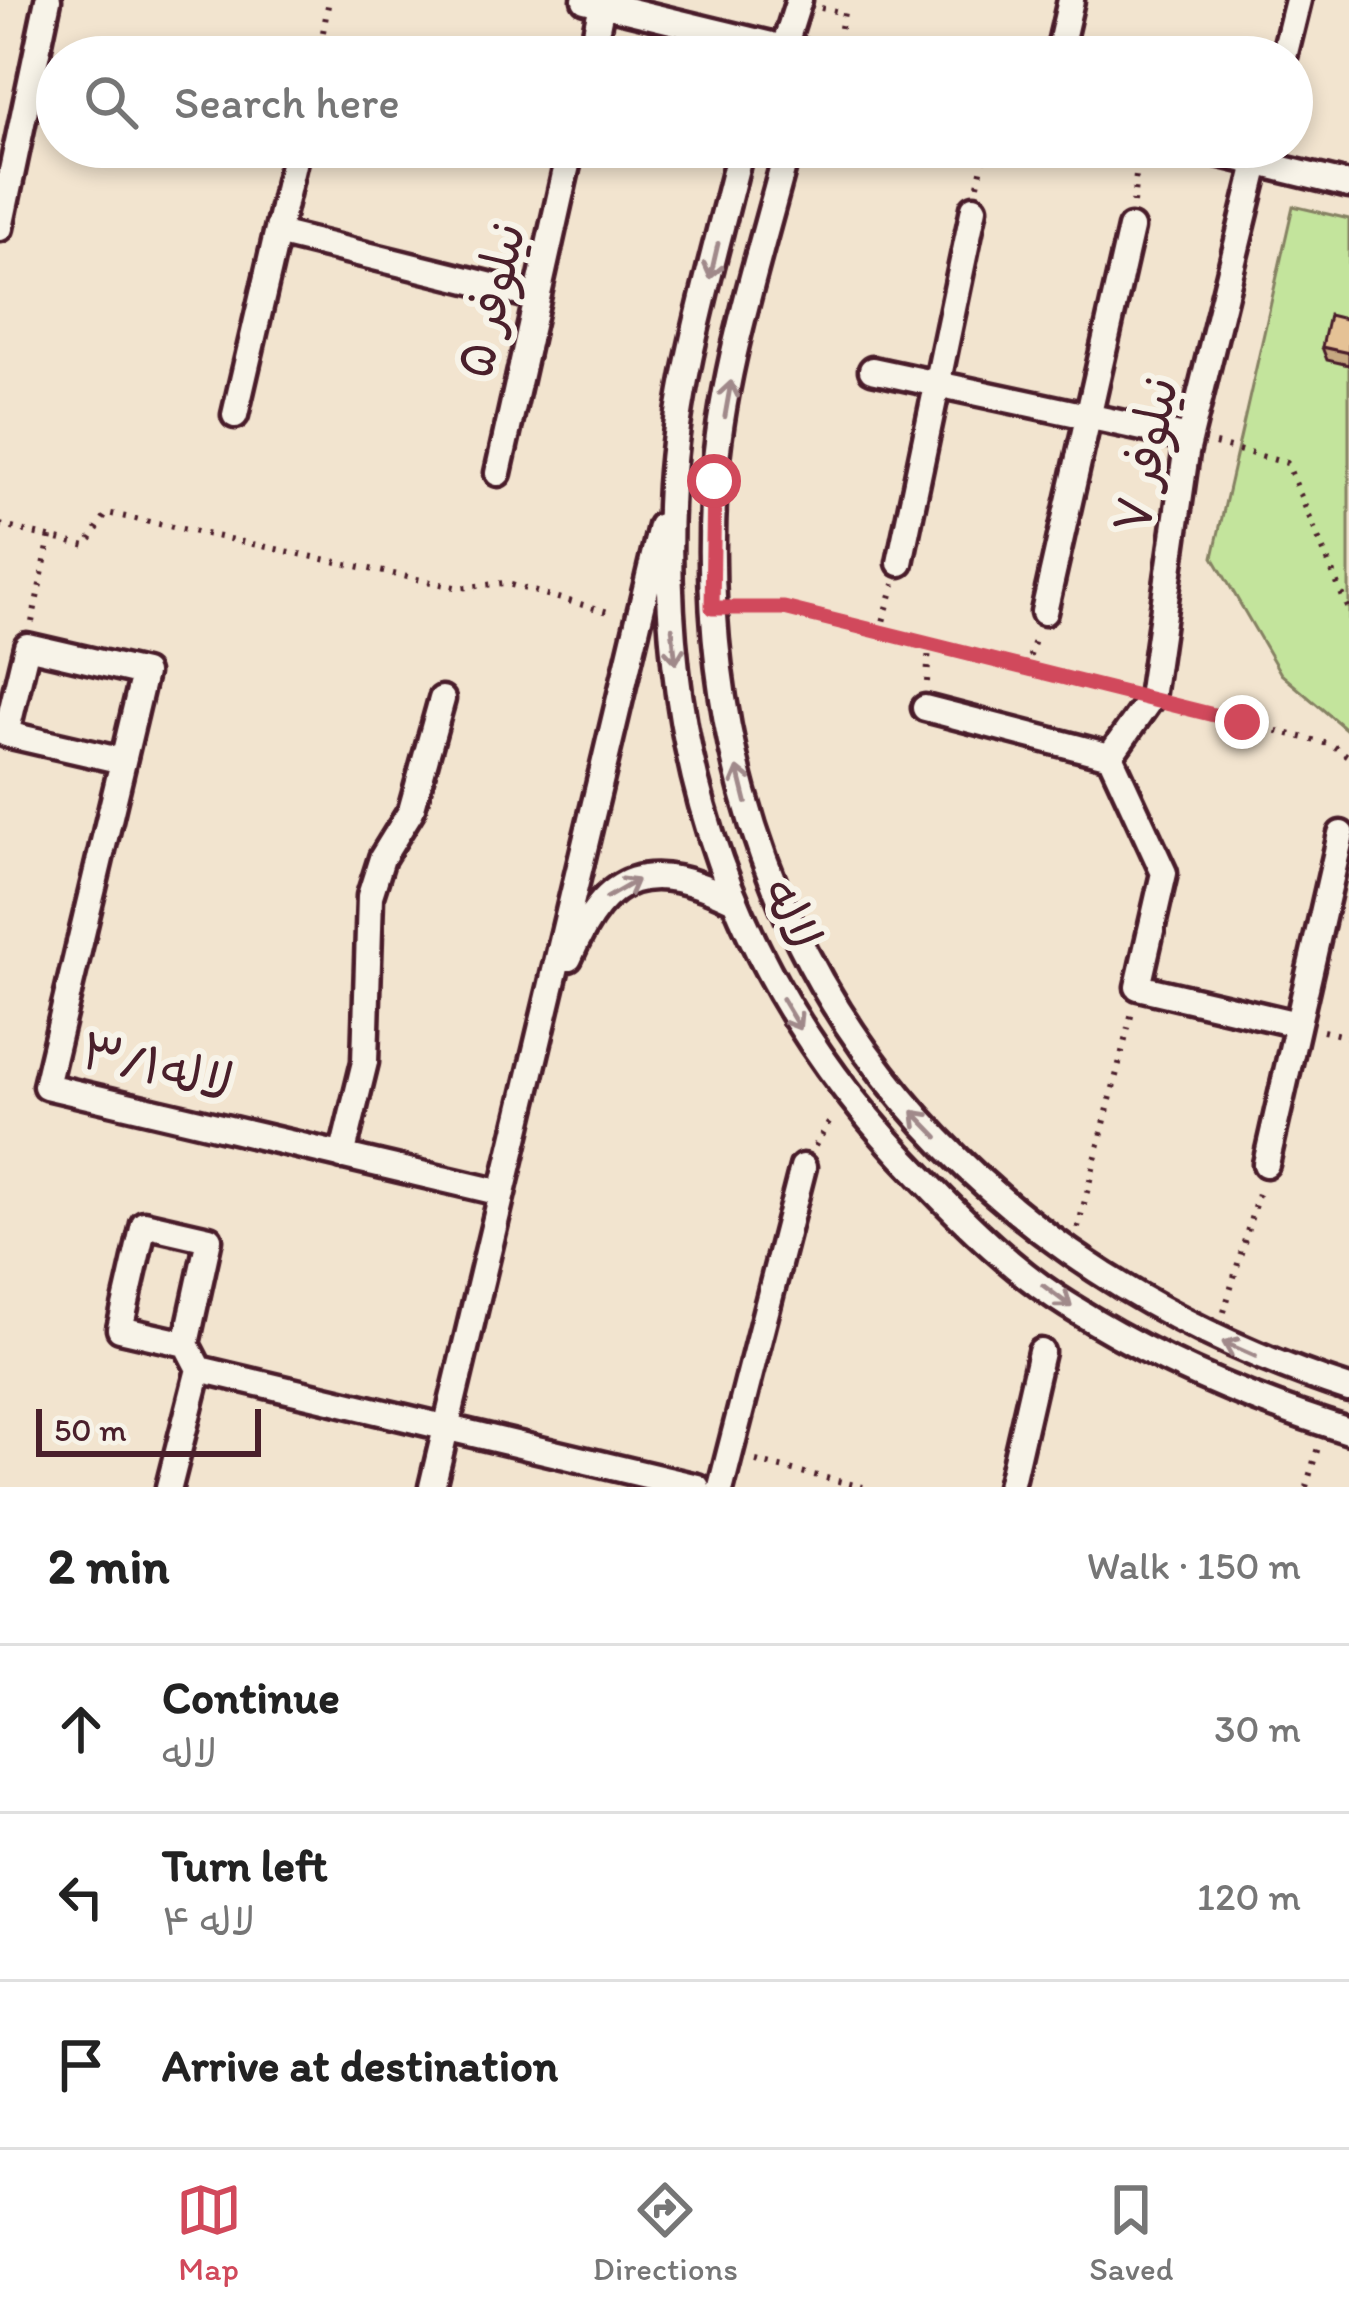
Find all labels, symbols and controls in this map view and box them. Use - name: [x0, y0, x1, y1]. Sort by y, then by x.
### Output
- search box: [36, 36, 1313, 168]
- icon: search: [78, 69, 144, 135]
- text: Search here: [174, 75, 400, 129]
- street label: نیلوفر ۵: [443, 217, 541, 384]
- one-way arrow: [702, 241, 724, 279]
- street label: نیلوفر ۷: [1100, 372, 1193, 539]
- one-way arrow: [717, 380, 740, 419]
- route start: [687, 454, 741, 508]
- one-way arrow: [663, 626, 686, 665]
- route end: [1215, 695, 1269, 749]
- one-way arrow: [730, 766, 752, 804]
- street label: لاله: [749, 869, 834, 959]
- one-way arrow: [604, 876, 638, 900]
- one-way arrow: [780, 996, 804, 1031]
- street label: لاله۳/۱: [75, 1020, 238, 1113]
- one-way arrow: [911, 1110, 939, 1139]
- one-way arrow: [1040, 1283, 1073, 1309]
- one-way arrow: [1222, 1336, 1258, 1358]
- scale bar: [36, 1403, 261, 1456]
- text: 50 m: [54, 1410, 127, 1449]
- text: 2 min: [48, 1535, 169, 1596]
- text: Walk · 150 m: [1087, 1542, 1301, 1589]
- text: Continue: [162, 1670, 340, 1724]
- icon: ahead: [48, 1696, 114, 1762]
- text: 30 m: [1214, 1705, 1301, 1752]
- text: لاله: [162, 1730, 217, 1777]
- text: Turn left: [162, 1838, 328, 1892]
- icon: left: [48, 1864, 114, 1930]
- text: 120 m: [1197, 1873, 1301, 1920]
- text: لاله ۴: [162, 1898, 255, 1945]
- icon: arrive: [48, 2032, 114, 2098]
- text: Arrive at destination: [162, 2038, 558, 2092]
- tab: Map: [176, 2177, 242, 2288]
- tab: Directions: [593, 2177, 738, 2288]
- tab: Saved: [1089, 2177, 1173, 2288]

